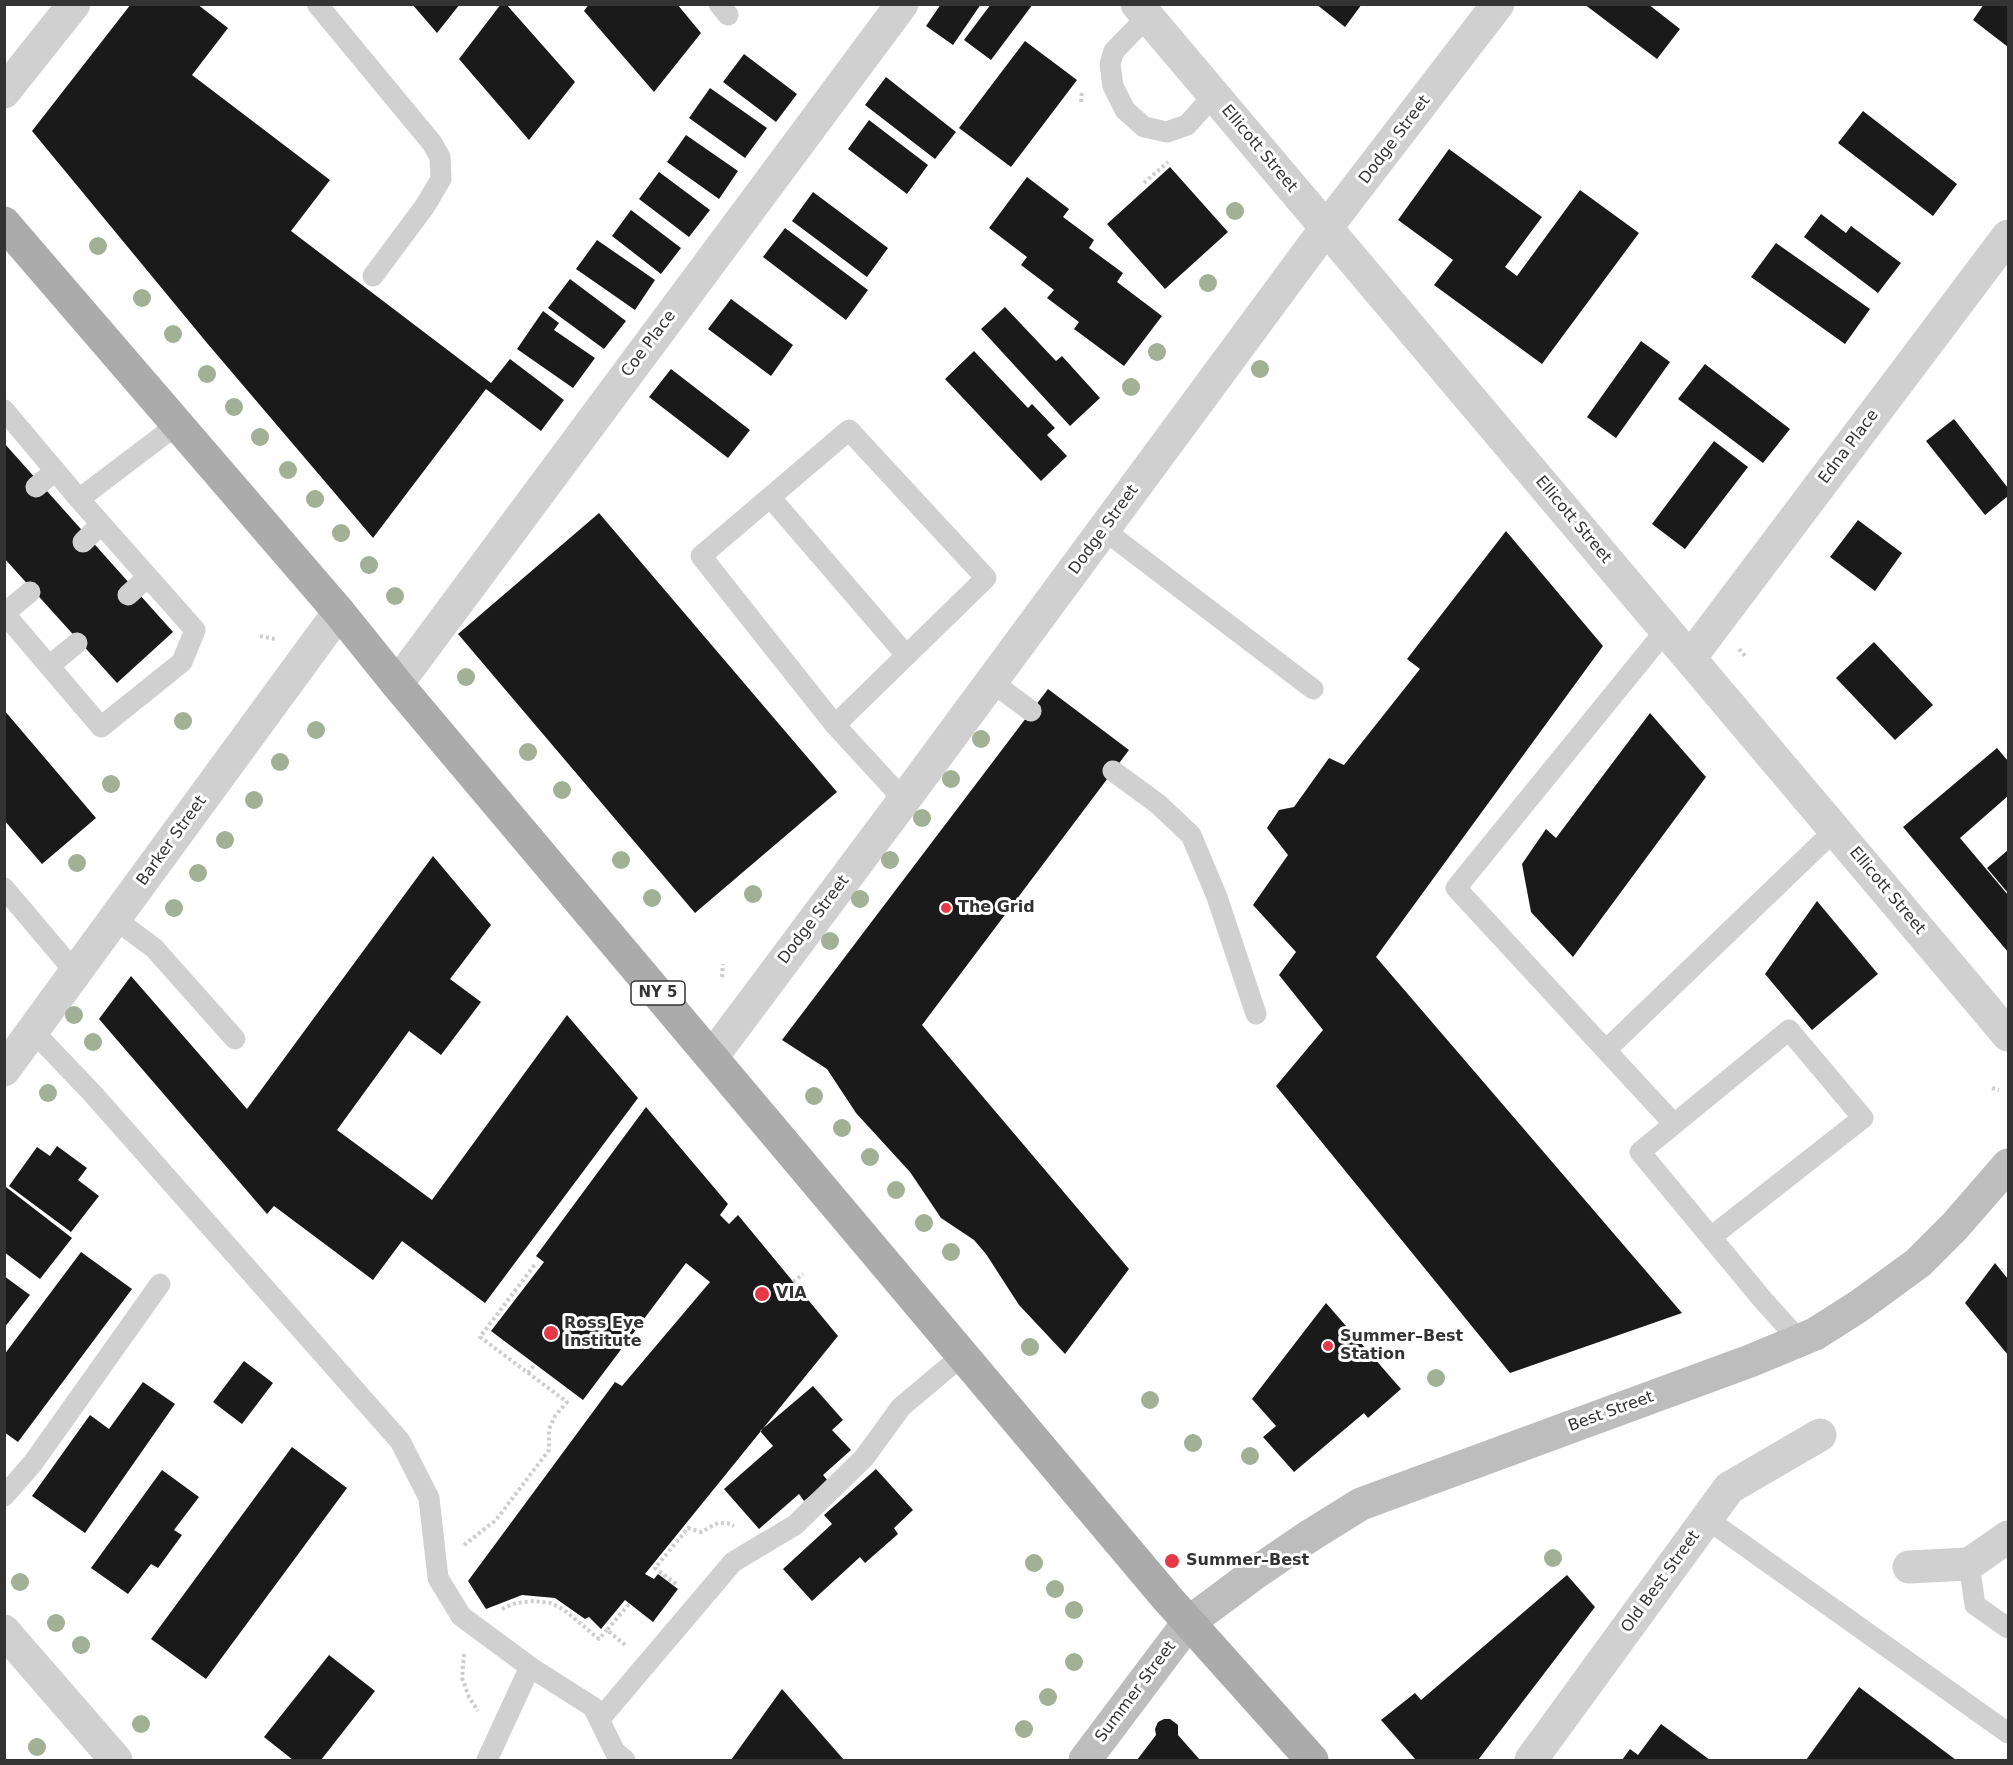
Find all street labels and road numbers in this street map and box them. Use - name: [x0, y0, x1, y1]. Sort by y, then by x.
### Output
- street label: Dodge Street: [1355, 92, 1435, 188]
- street label: Ellicott Street: [1217, 101, 1301, 197]
- street label: Coe Place: [618, 307, 680, 381]
- street label: Edna Place: [1815, 406, 1883, 488]
- street label: Ellicott Street: [1531, 472, 1615, 568]
- street label: Dodge Street: [1065, 481, 1143, 579]
- street label: Barker Street: [133, 792, 211, 890]
- street label: Ellicott Street: [1845, 843, 1929, 939]
- street label: Dodge Street: [774, 872, 854, 968]
- road number: NY 5: [631, 981, 685, 1005]
- street label: Best Street: [1566, 1388, 1656, 1436]
- street label: Old Best Street: [1618, 1527, 1704, 1637]
- street label: Summer Street: [1092, 1638, 1180, 1746]

